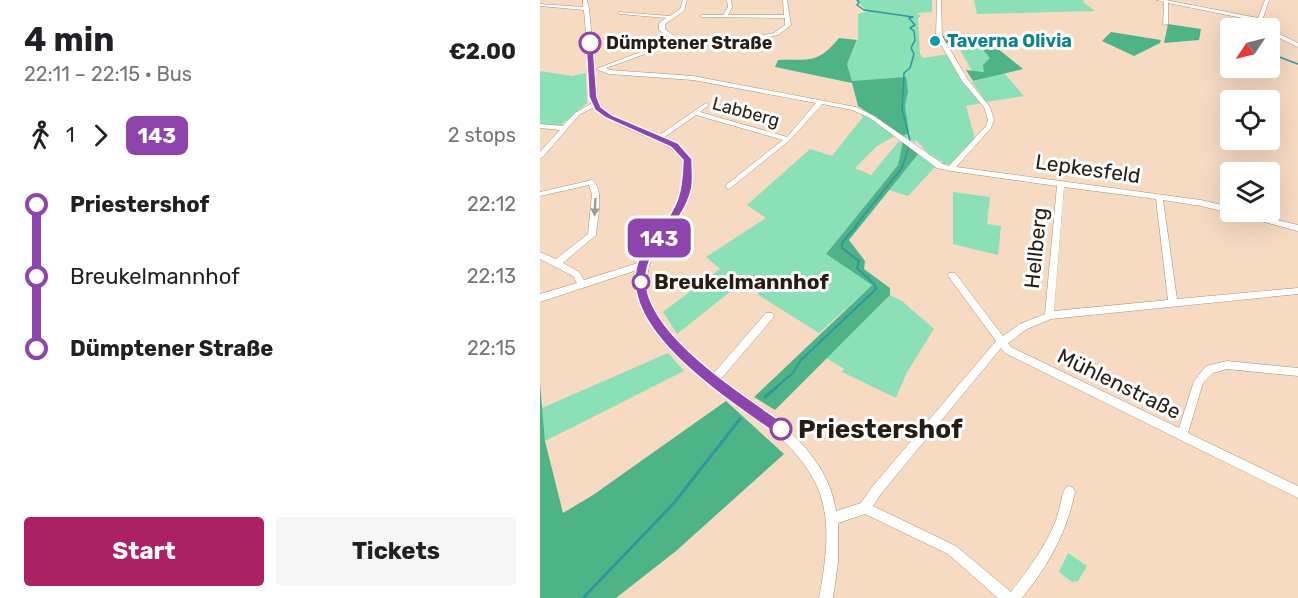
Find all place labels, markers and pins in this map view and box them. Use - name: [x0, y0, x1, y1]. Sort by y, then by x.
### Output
- place label: Taverna Olivia: [947, 30, 1072, 52]
- marker: Dümptener Straße: [579, 32, 601, 54]
- place label: Dümptener Straße: [606, 32, 773, 54]
- marker: Taverna Olivia: [928, 34, 942, 48]
- place label: Breukelmannhof: [654, 269, 829, 294]
- marker: Breukelmannhof: [632, 273, 650, 291]
- place label: Priestershof: [798, 414, 963, 445]
- marker: Priestershof: [770, 418, 792, 440]

